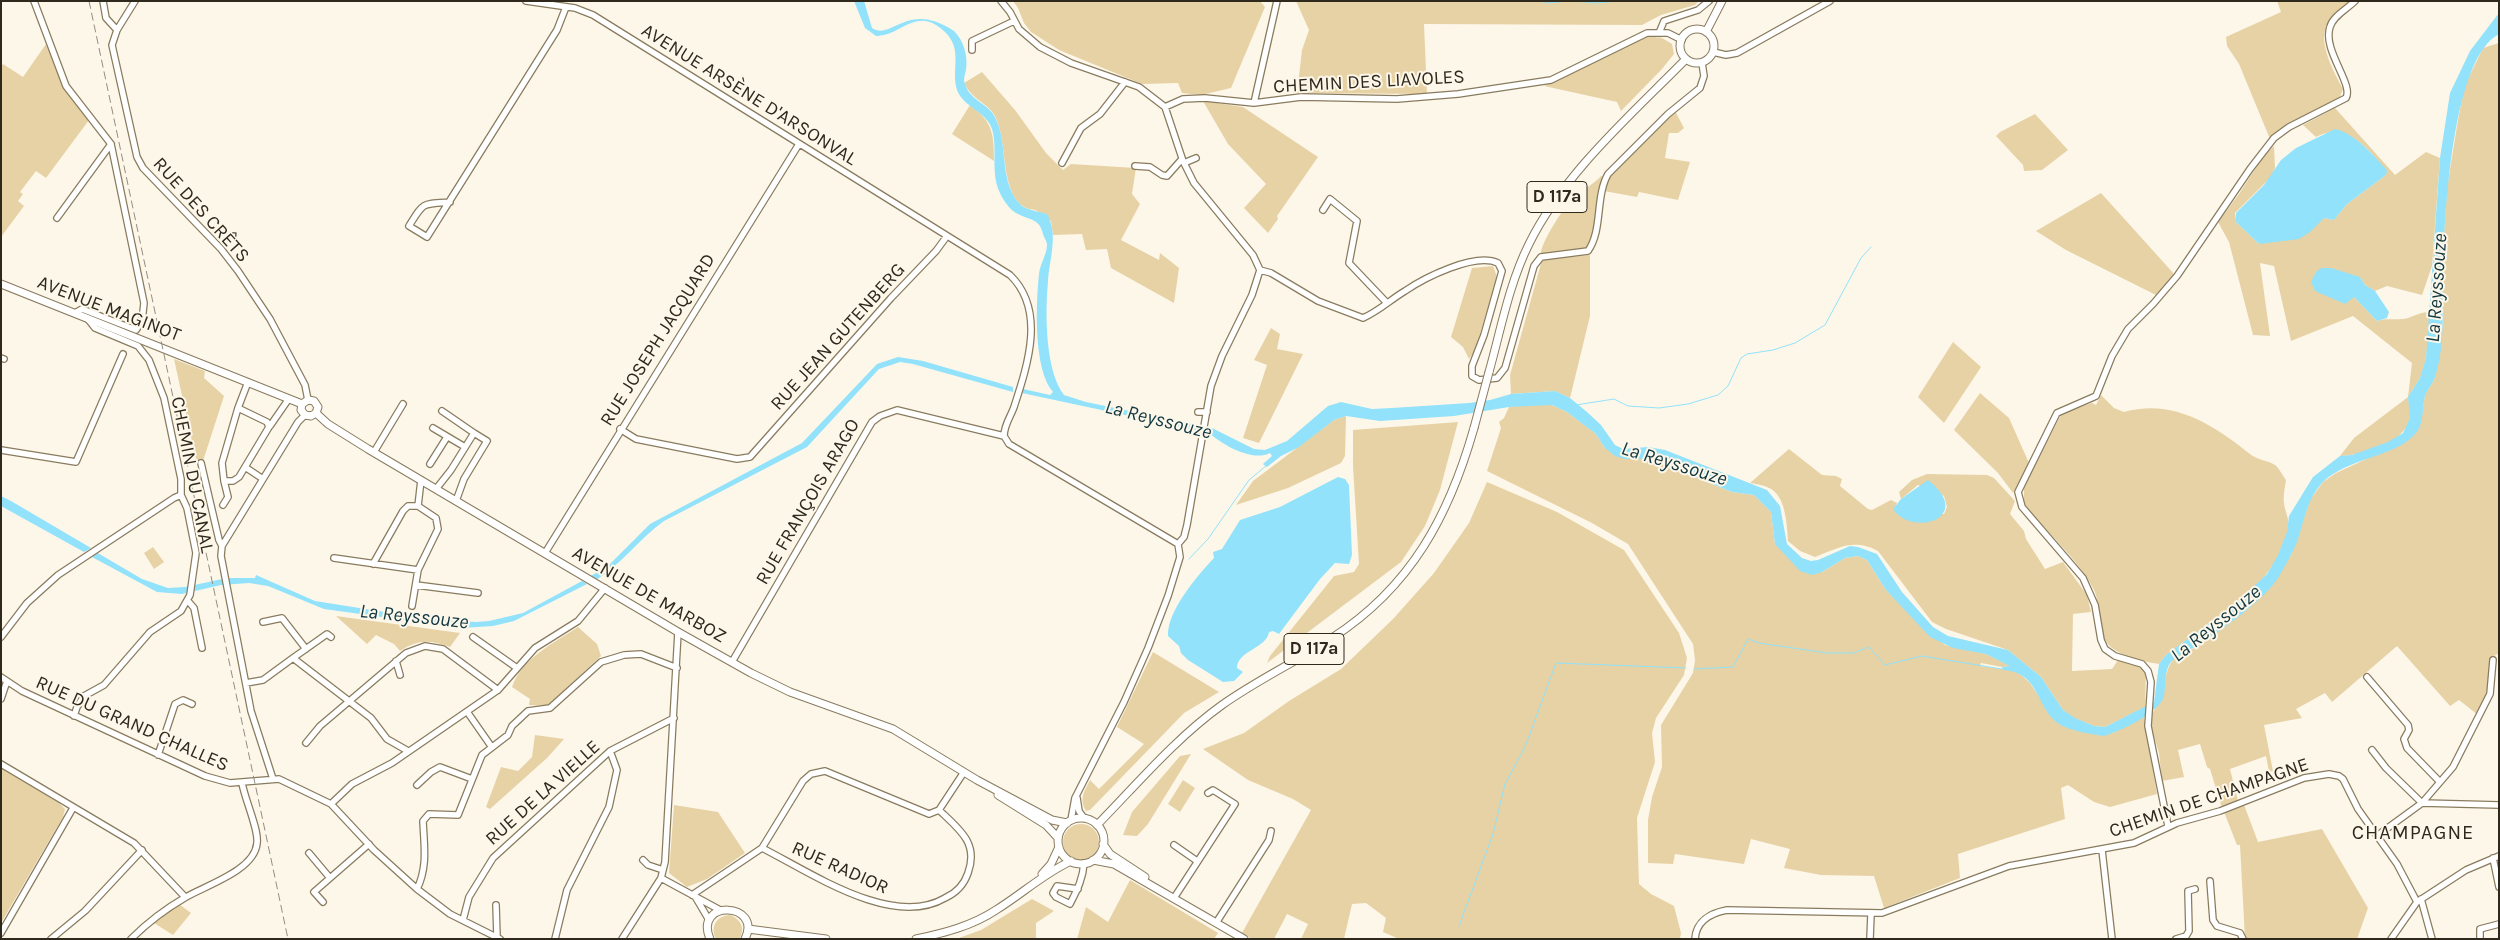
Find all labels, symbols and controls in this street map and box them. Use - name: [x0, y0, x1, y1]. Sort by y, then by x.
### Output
- street label: AVENUE ARSÈNE D'ARSONVAL: [637, 19, 861, 171]
- street label: CHEMIN DES LIAVOLES: [1273, 66, 1465, 98]
- street label: RUE DES CRÊTS: [148, 153, 254, 267]
- road number: D 117a: [1527, 182, 1587, 212]
- water label: La Reyssouze: [2421, 233, 2453, 343]
- street label: RUE JOSEPH JACQUARD: [596, 250, 720, 430]
- street label: RUE JEAN GUTENBERG: [766, 259, 910, 415]
- street label: AVENUE MAGINOT: [34, 271, 184, 347]
- street label: CHEMIN DU CANAL: [166, 395, 218, 555]
- water label: La Reyssouze: [1102, 395, 1214, 445]
- street label: RUE FRANÇOIS ARAGO: [751, 415, 865, 589]
- water label: La Reyssouze: [1618, 437, 1730, 491]
- street label: AVENUE DE MARBOZ: [568, 542, 730, 648]
- water label: La Reyssouze: [2166, 580, 2266, 668]
- water label: La Reyssouze: [358, 599, 470, 635]
- road number: D 117a: [1284, 634, 1344, 664]
- street label: RUE DU GRAND CHALLES: [32, 671, 232, 777]
- street label: RUE DE LA VIELLE: [481, 736, 605, 850]
- street label: CHEMIN DE CHAMPAGNE: [2106, 753, 2312, 843]
- district label: CHAMPAGNE: [2351, 821, 2475, 845]
- street label: RUE RADIOR: [788, 837, 892, 899]

